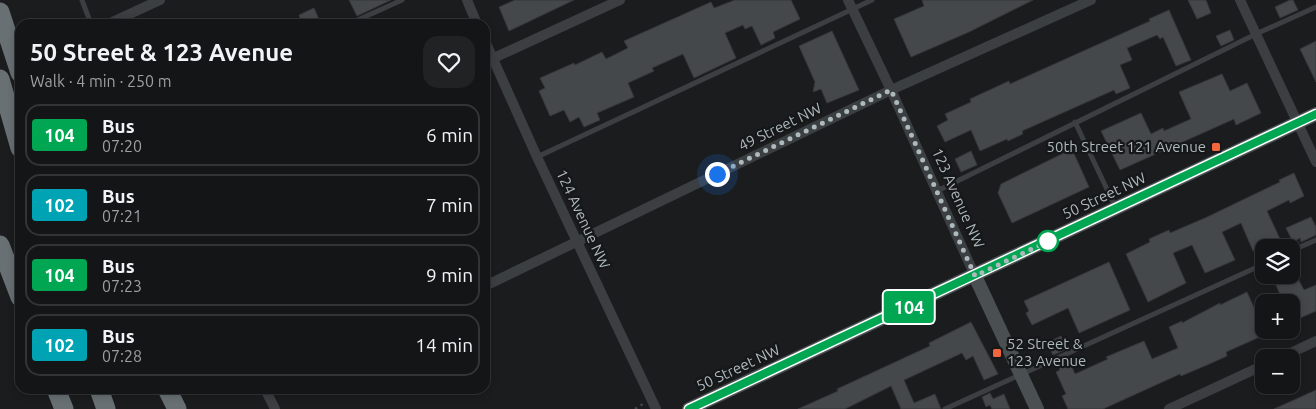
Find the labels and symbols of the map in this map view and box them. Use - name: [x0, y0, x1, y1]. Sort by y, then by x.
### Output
- street label: 49 Street NW: [735, 99, 824, 154]
- place label: 50th Street 121 Avenue: [1047, 138, 1206, 155]
- marker: 50th Street 121 Avenue: [1210, 141, 1222, 153]
- street label: 123 Avenue NW: [929, 145, 988, 250]
- your location: [705, 162, 730, 187]
- street label: 124 Avenue NW: [553, 167, 614, 271]
- street label: 50 Street NW: [1059, 169, 1148, 222]
- unlabelled marker: [1037, 230, 1059, 252]
- line badge: 104: [880, 291, 938, 323]
- place label: 52 Street & 123 Avenue: [1007, 335, 1086, 369]
- street label: 50 Street NW: [693, 341, 782, 394]
- marker: 52 Street & 123 Avenue: [991, 347, 1003, 359]

